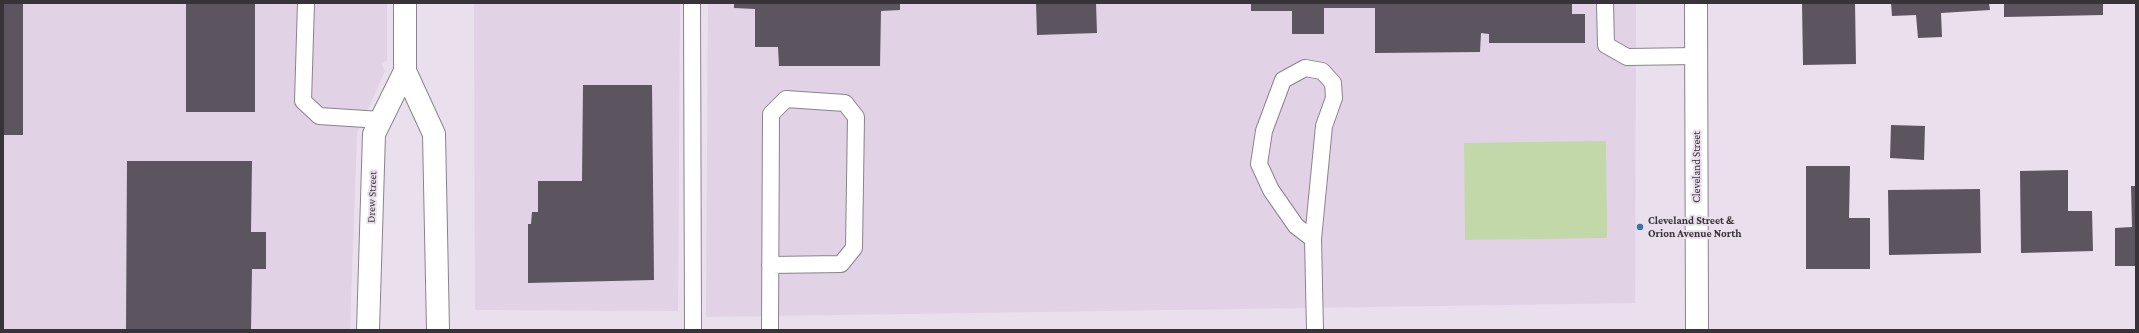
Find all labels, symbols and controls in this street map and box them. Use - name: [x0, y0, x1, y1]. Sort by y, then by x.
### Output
- street label: Cleveland Street: [1690, 131, 1704, 203]
- street label: Drew Street: [365, 171, 379, 223]
- place label: Cleveland Street & Orion Avenue North: [1648, 214, 1741, 240]
- marker: Cleveland Street & Orion Avenue North: [1635, 222, 1645, 232]

